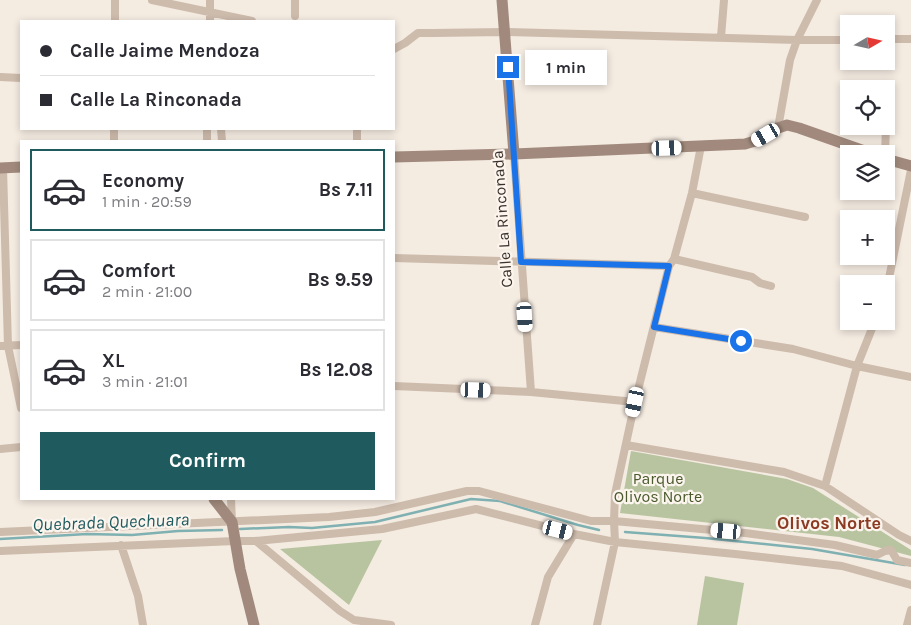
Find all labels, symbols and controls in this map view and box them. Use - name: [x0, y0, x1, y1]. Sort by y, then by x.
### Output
- north arrow: [840, 15, 895, 70]
- map controls: [840, 15, 895, 330]
- text: Calle Jaime Mendoza: [70, 40, 260, 62]
- callout: 1 min: [526, 50, 608, 84]
- route end: [497, 56, 519, 78]
- text: 1 min: [546, 58, 586, 77]
- button: locate: [840, 80, 895, 135]
- text: Calle La Rinconada: [70, 89, 242, 111]
- car: [749, 121, 782, 149]
- car: [651, 140, 682, 156]
- button: layers: [840, 145, 895, 200]
- street label: Calle La Rinconada: [488, 150, 516, 288]
- icon: car: [42, 168, 87, 213]
- text: Economy: [102, 170, 184, 192]
- text: Bs 7.11: [319, 179, 373, 201]
- text: 1 min · 20:59: [102, 192, 192, 211]
- button: +: [840, 210, 895, 265]
- icon: car: [42, 258, 87, 303]
- text: Comfort: [102, 260, 176, 282]
- text: Bs 9.59: [308, 269, 373, 291]
- button: −: [840, 275, 895, 330]
- text: 2 min · 21:00: [102, 282, 192, 301]
- car: [516, 302, 533, 332]
- route start: [730, 330, 752, 352]
- icon: car: [42, 348, 87, 393]
- text: XL: [102, 350, 124, 372]
- text: Bs 12.08: [299, 359, 373, 381]
- text: 3 min · 21:01: [102, 372, 188, 391]
- car: [460, 382, 491, 398]
- car: [624, 386, 645, 418]
- button: Confirm: [40, 432, 375, 490]
- park label: Parque Olivos Norte: [614, 469, 702, 506]
- water label: Quebrada Quechuara: [32, 508, 190, 536]
- district label: Olivos Norte: [777, 512, 881, 534]
- car: [541, 519, 574, 541]
- car: [710, 522, 741, 540]

